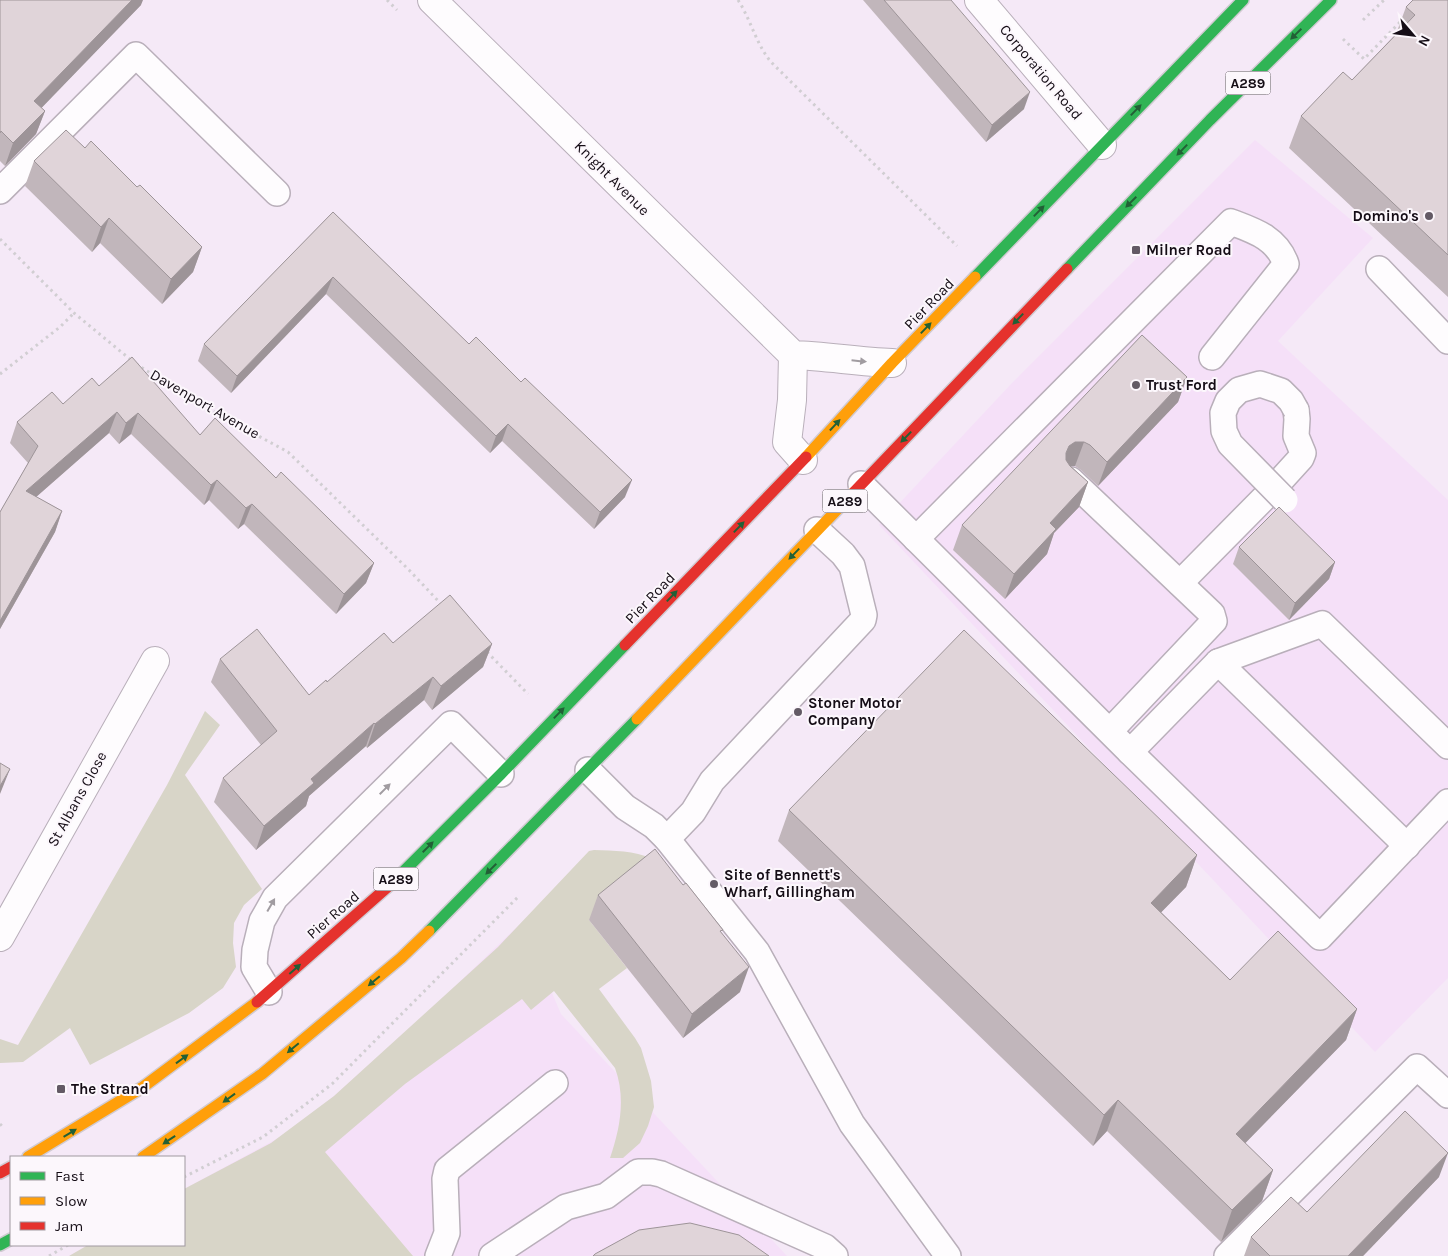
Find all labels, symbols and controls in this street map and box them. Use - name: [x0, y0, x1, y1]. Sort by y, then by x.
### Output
- north arrow: [1388, 10, 1438, 60]
- street label: Corporation Road: [996, 21, 1086, 123]
- one-way arrow: [1291, 28, 1303, 40]
- text: N: [1414, 32, 1434, 49]
- road number: A289: [1226, 72, 1270, 95]
- one-way arrow: [1130, 105, 1142, 117]
- street label: Knight Avenue: [571, 137, 653, 219]
- one-way arrow: [1177, 144, 1189, 156]
- one-way arrow: [1125, 196, 1137, 208]
- one-way arrow: [1033, 206, 1045, 218]
- place label: Domino's: [1353, 207, 1419, 225]
- marker: Domino's: [1423, 210, 1435, 222]
- place label: Milner Road: [1146, 241, 1232, 259]
- marker: Milner Road: [1130, 244, 1142, 256]
- street label: Pier Road: [900, 275, 958, 333]
- one-way arrow: [1012, 313, 1024, 325]
- one-way arrow: [920, 322, 932, 334]
- one-way arrow: [851, 357, 867, 365]
- street label: Davenport Avenue: [147, 365, 263, 443]
- place label: Trust Ford: [1146, 376, 1217, 394]
- marker: Trust Ford: [1130, 379, 1142, 391]
- one-way arrow: [829, 419, 841, 431]
- one-way arrow: [900, 430, 912, 442]
- road number: A289: [822, 490, 868, 512]
- one-way arrow: [733, 521, 745, 533]
- one-way arrow: [788, 548, 800, 560]
- street label: Pier Road: [621, 569, 679, 627]
- one-way arrow: [666, 591, 678, 603]
- place label: Stoner Motor Company: [808, 694, 901, 729]
- marker: Stoner Motor Company: [792, 706, 804, 718]
- one-way arrow: [553, 708, 565, 720]
- street label: St Albans Close: [43, 748, 111, 850]
- one-way arrow: [379, 784, 391, 796]
- one-way arrow: [422, 841, 434, 853]
- one-way arrow: [486, 863, 498, 875]
- place label: Site of Bennett's Wharf, Gillingham: [724, 866, 855, 901]
- road number: A289: [374, 868, 418, 891]
- marker: Site of Bennett's Wharf, Gillingham: [708, 878, 720, 890]
- street label: Pier Road: [303, 887, 363, 943]
- one-way arrow: [267, 898, 276, 911]
- one-way arrow: [289, 963, 302, 974]
- one-way arrow: [367, 975, 380, 986]
- one-way arrow: [287, 1042, 299, 1053]
- one-way arrow: [175, 1053, 188, 1064]
- place label: The Strand: [71, 1080, 149, 1098]
- marker: The Strand: [55, 1083, 67, 1095]
- one-way arrow: [222, 1093, 236, 1103]
- one-way arrow: [63, 1128, 76, 1137]
- one-way arrow: [162, 1135, 176, 1144]
- legend: [10, 1156, 185, 1246]
- text: Fast: [55, 1167, 85, 1185]
- text: Slow: [55, 1192, 87, 1210]
- text: Jam: [55, 1217, 83, 1235]

